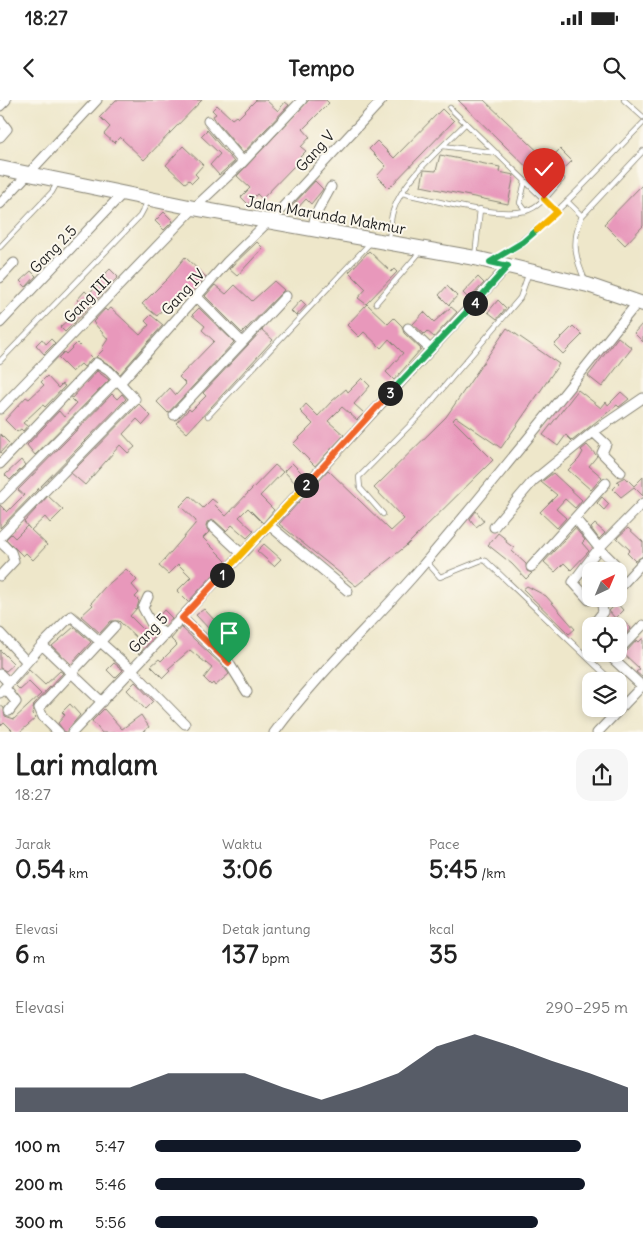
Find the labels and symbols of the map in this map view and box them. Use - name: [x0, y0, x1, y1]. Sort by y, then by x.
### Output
- street label: Gang V: [291, 126, 339, 176]
- pin: [523, 148, 565, 199]
- street label: Jalan Marunda Makmur: [245, 192, 407, 238]
- street label: Gang 2.5: [25, 221, 81, 277]
- street label: Gang IV: [157, 265, 209, 319]
- street label: Gang III: [59, 271, 115, 327]
- pin: 4: [462, 290, 488, 316]
- pin: 3: [378, 380, 402, 406]
- pin: 2: [294, 472, 318, 498]
- pin: 1: [210, 562, 234, 588]
- north arrow: [582, 562, 628, 608]
- street label: Gang 5: [124, 609, 172, 657]
- pin: [208, 612, 250, 663]

